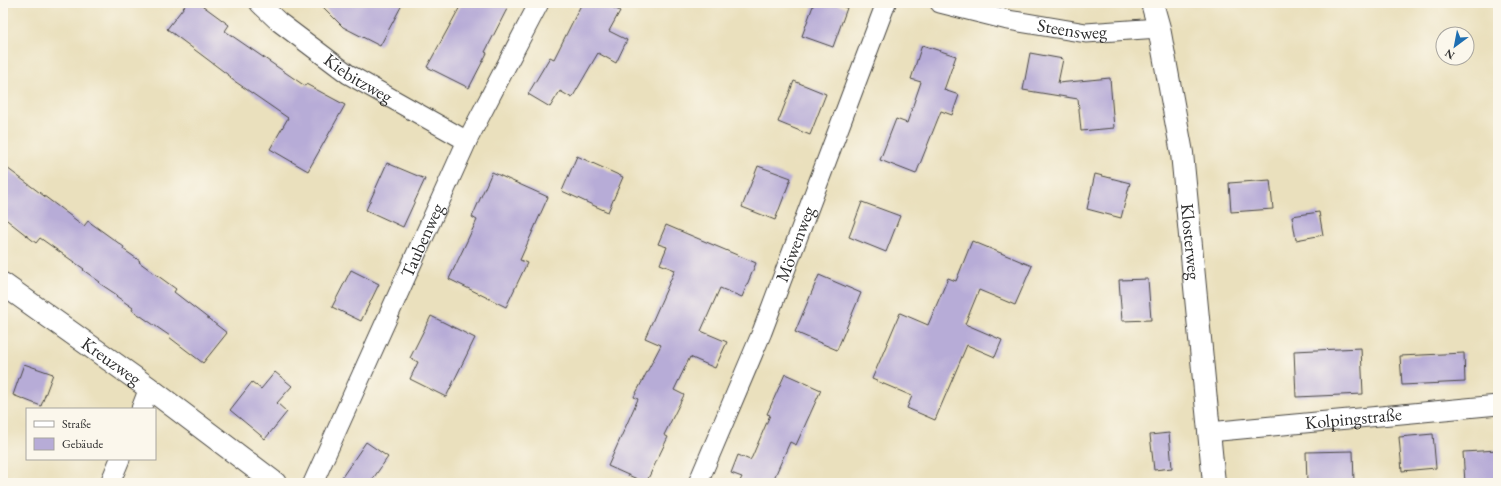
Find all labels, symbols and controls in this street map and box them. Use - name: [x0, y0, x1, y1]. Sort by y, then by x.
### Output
- street label: Steensweg: [1036, 13, 1108, 44]
- north arrow: [1435, 26, 1475, 66]
- text: N: [1442, 46, 1457, 63]
- street label: Kiebitzweg: [320, 48, 397, 108]
- street label: Taubenweg: [395, 199, 449, 281]
- street label: Klosterweg: [1176, 202, 1206, 281]
- street label: Möwenweg: [770, 203, 819, 285]
- street label: Kreuzweg: [77, 332, 146, 390]
- street label: Kolpingstraße: [1304, 402, 1403, 434]
- legend: [26, 408, 156, 460]
- text: Straße: [62, 416, 91, 432]
- text: Gebäude: [62, 436, 104, 452]

